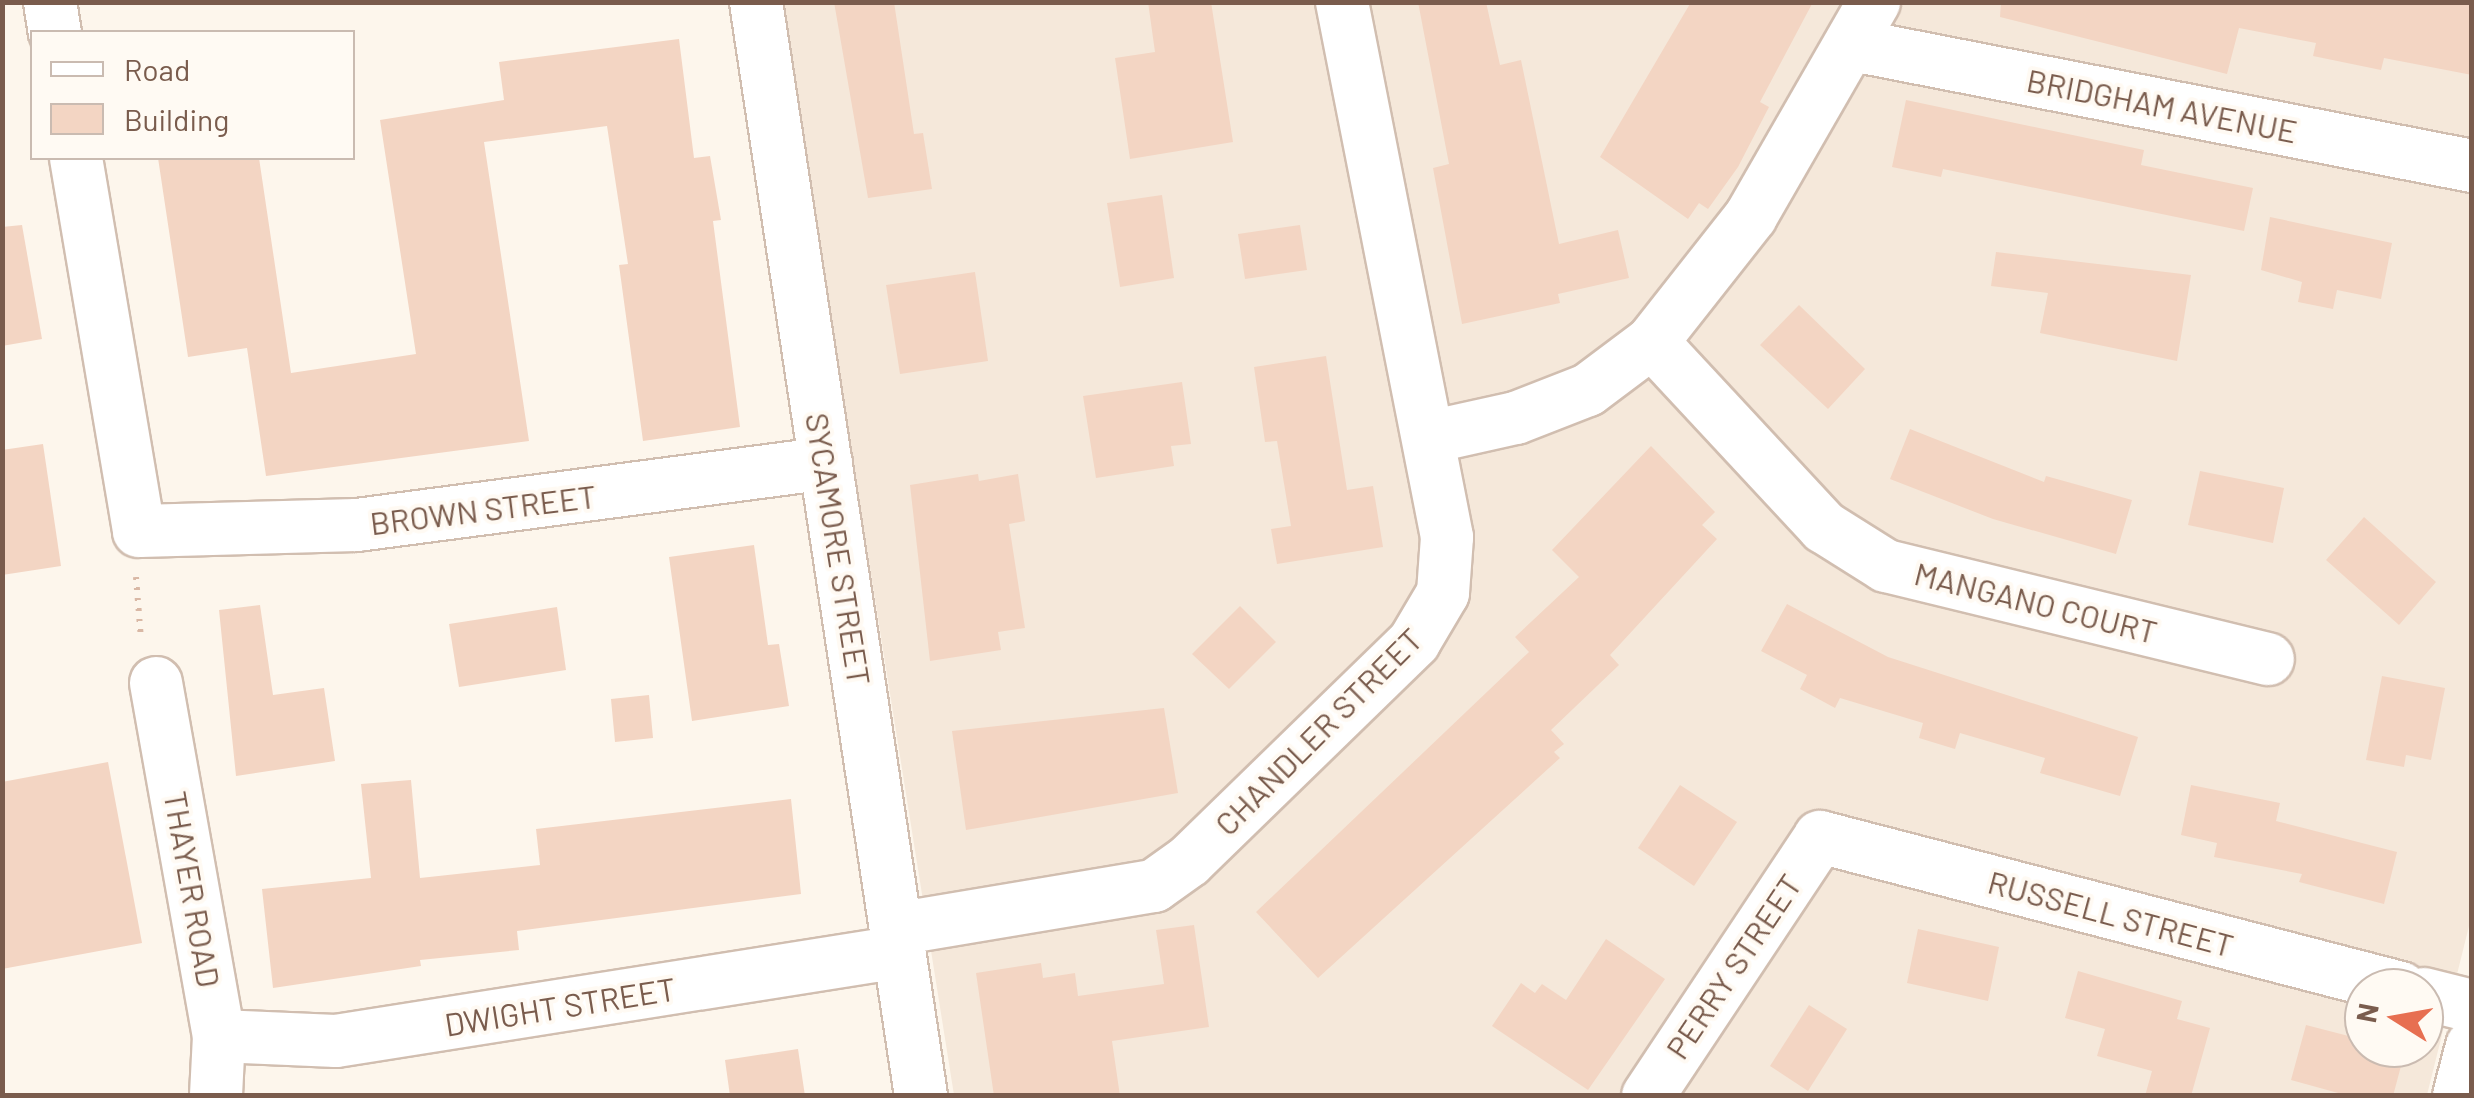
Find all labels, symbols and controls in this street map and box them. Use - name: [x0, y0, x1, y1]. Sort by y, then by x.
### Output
- legend: [30, 30, 355, 160]
- text: Road: [124, 51, 190, 87]
- street label: BRIDGHAM AVENUE: [2024, 60, 2300, 150]
- text: Building: [124, 101, 229, 137]
- street label: SYCAMORE STREET: [799, 410, 879, 688]
- street label: BROWN STREET: [368, 476, 598, 542]
- street label: MANGANO COURT: [1911, 553, 2161, 651]
- street label: CHANDLER STREET: [1206, 619, 1430, 843]
- street label: THAYER ROAD: [157, 788, 229, 990]
- street label: RUSSELL STREET: [1984, 862, 2238, 964]
- street label: PERRY STREET: [1657, 866, 1809, 1066]
- north arrow: [2344, 968, 2444, 1068]
- street label: DWIGHT STREET: [442, 969, 678, 1043]
- text: N: [2348, 1000, 2385, 1025]

